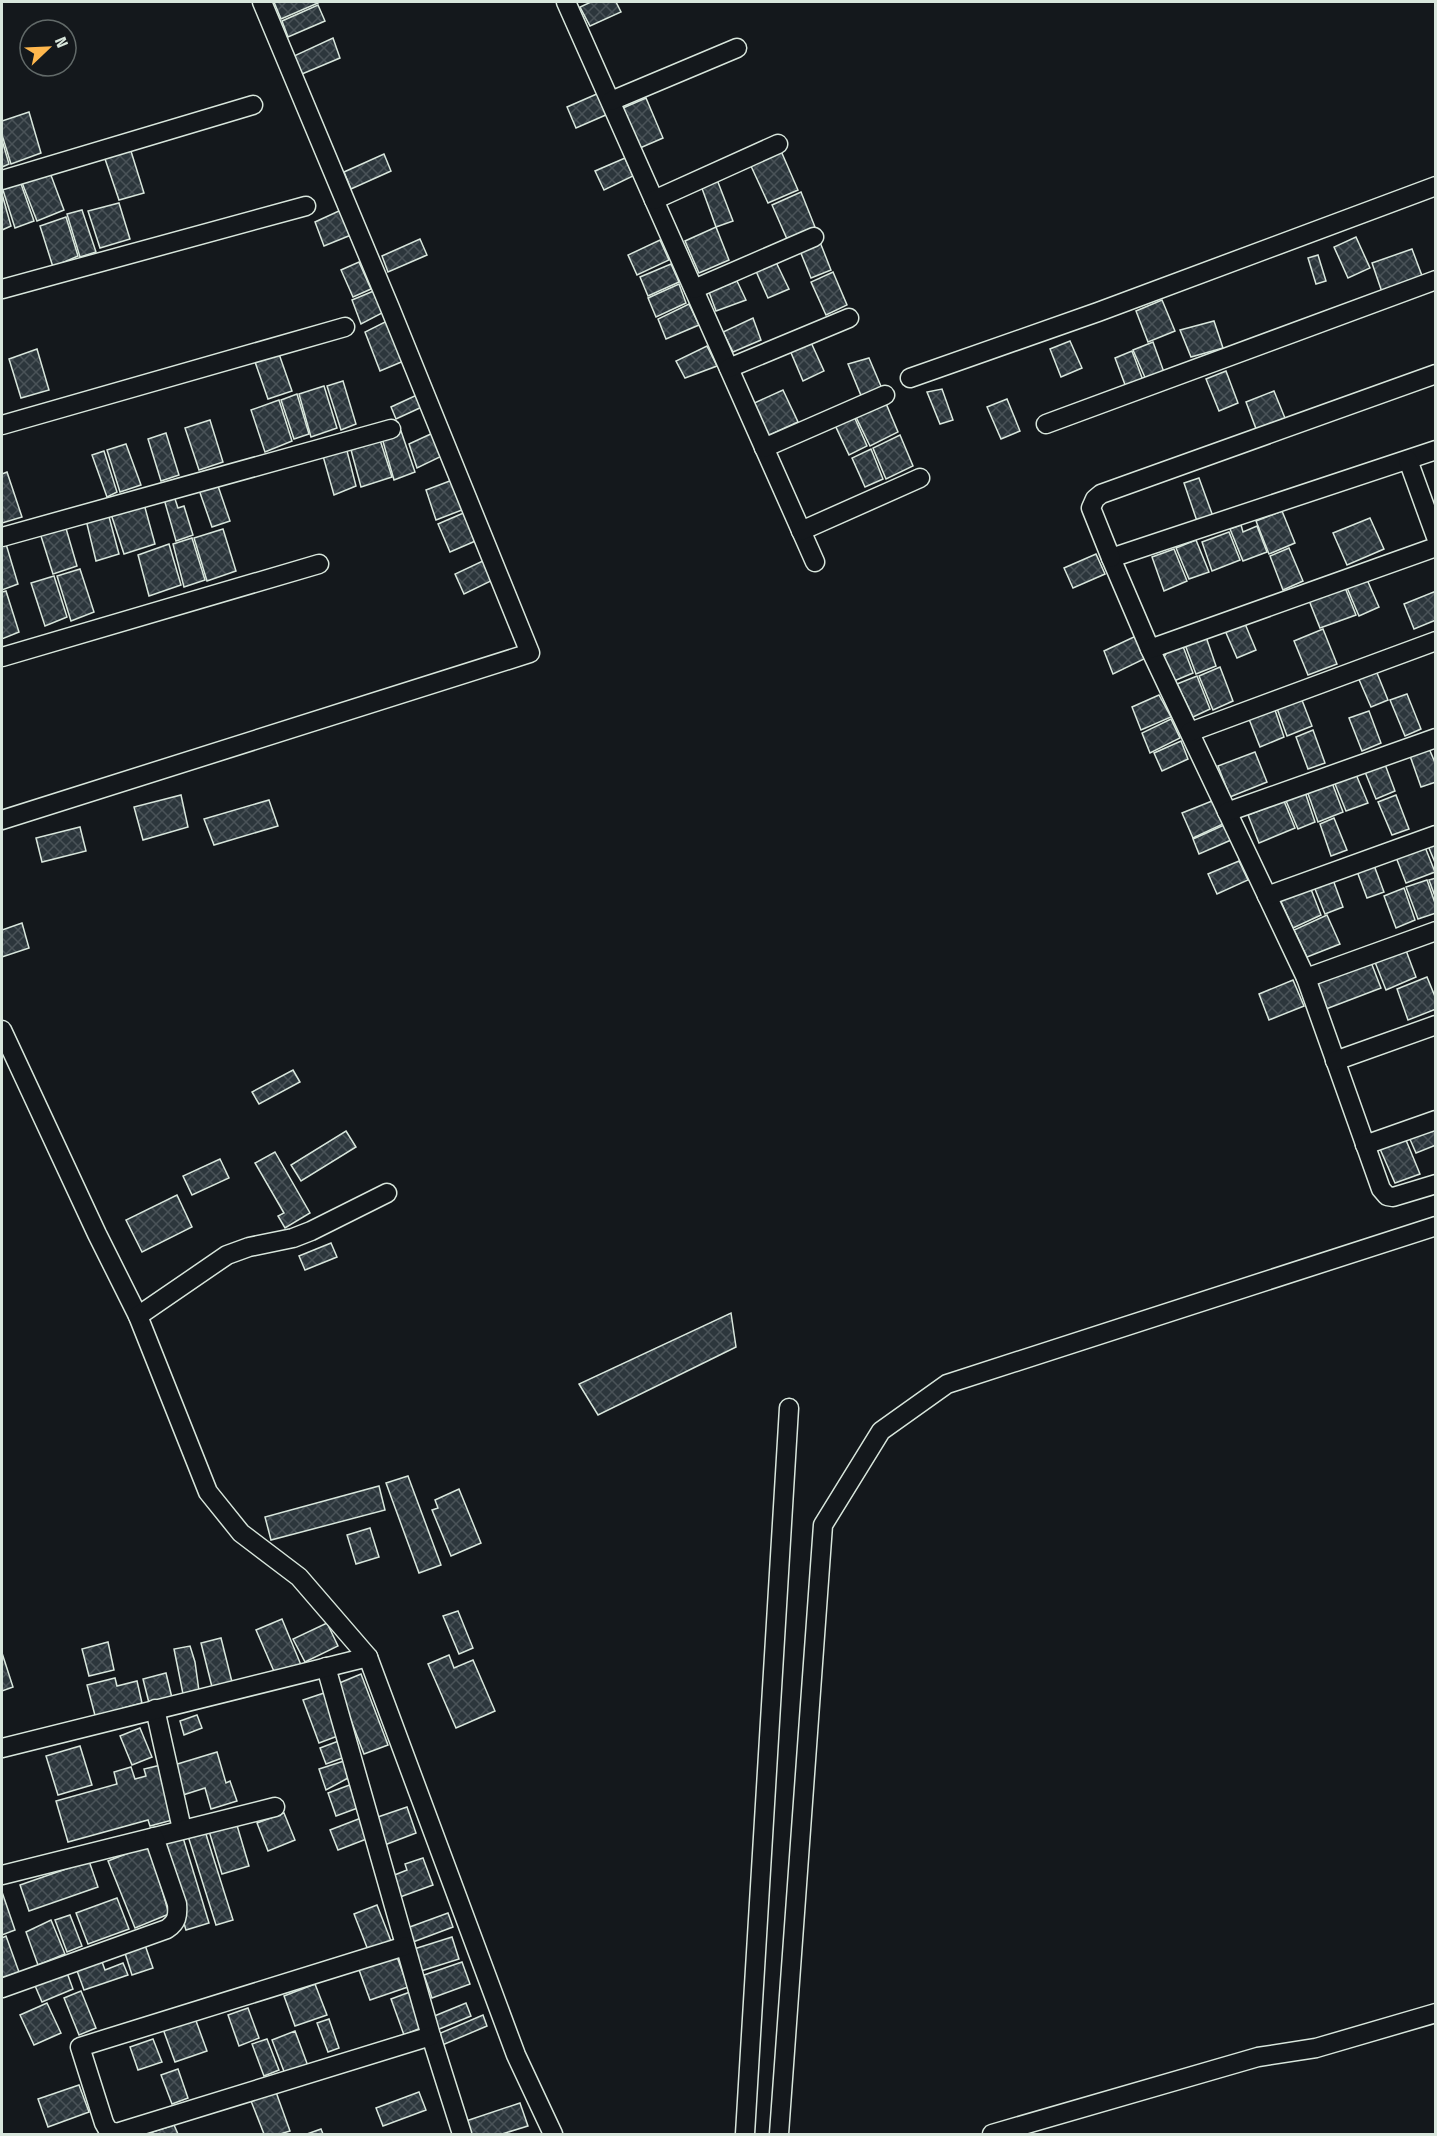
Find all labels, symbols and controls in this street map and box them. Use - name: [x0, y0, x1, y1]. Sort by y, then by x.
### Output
- north arrow: [18, 18, 78, 78]
- text: N: [51, 34, 72, 50]

